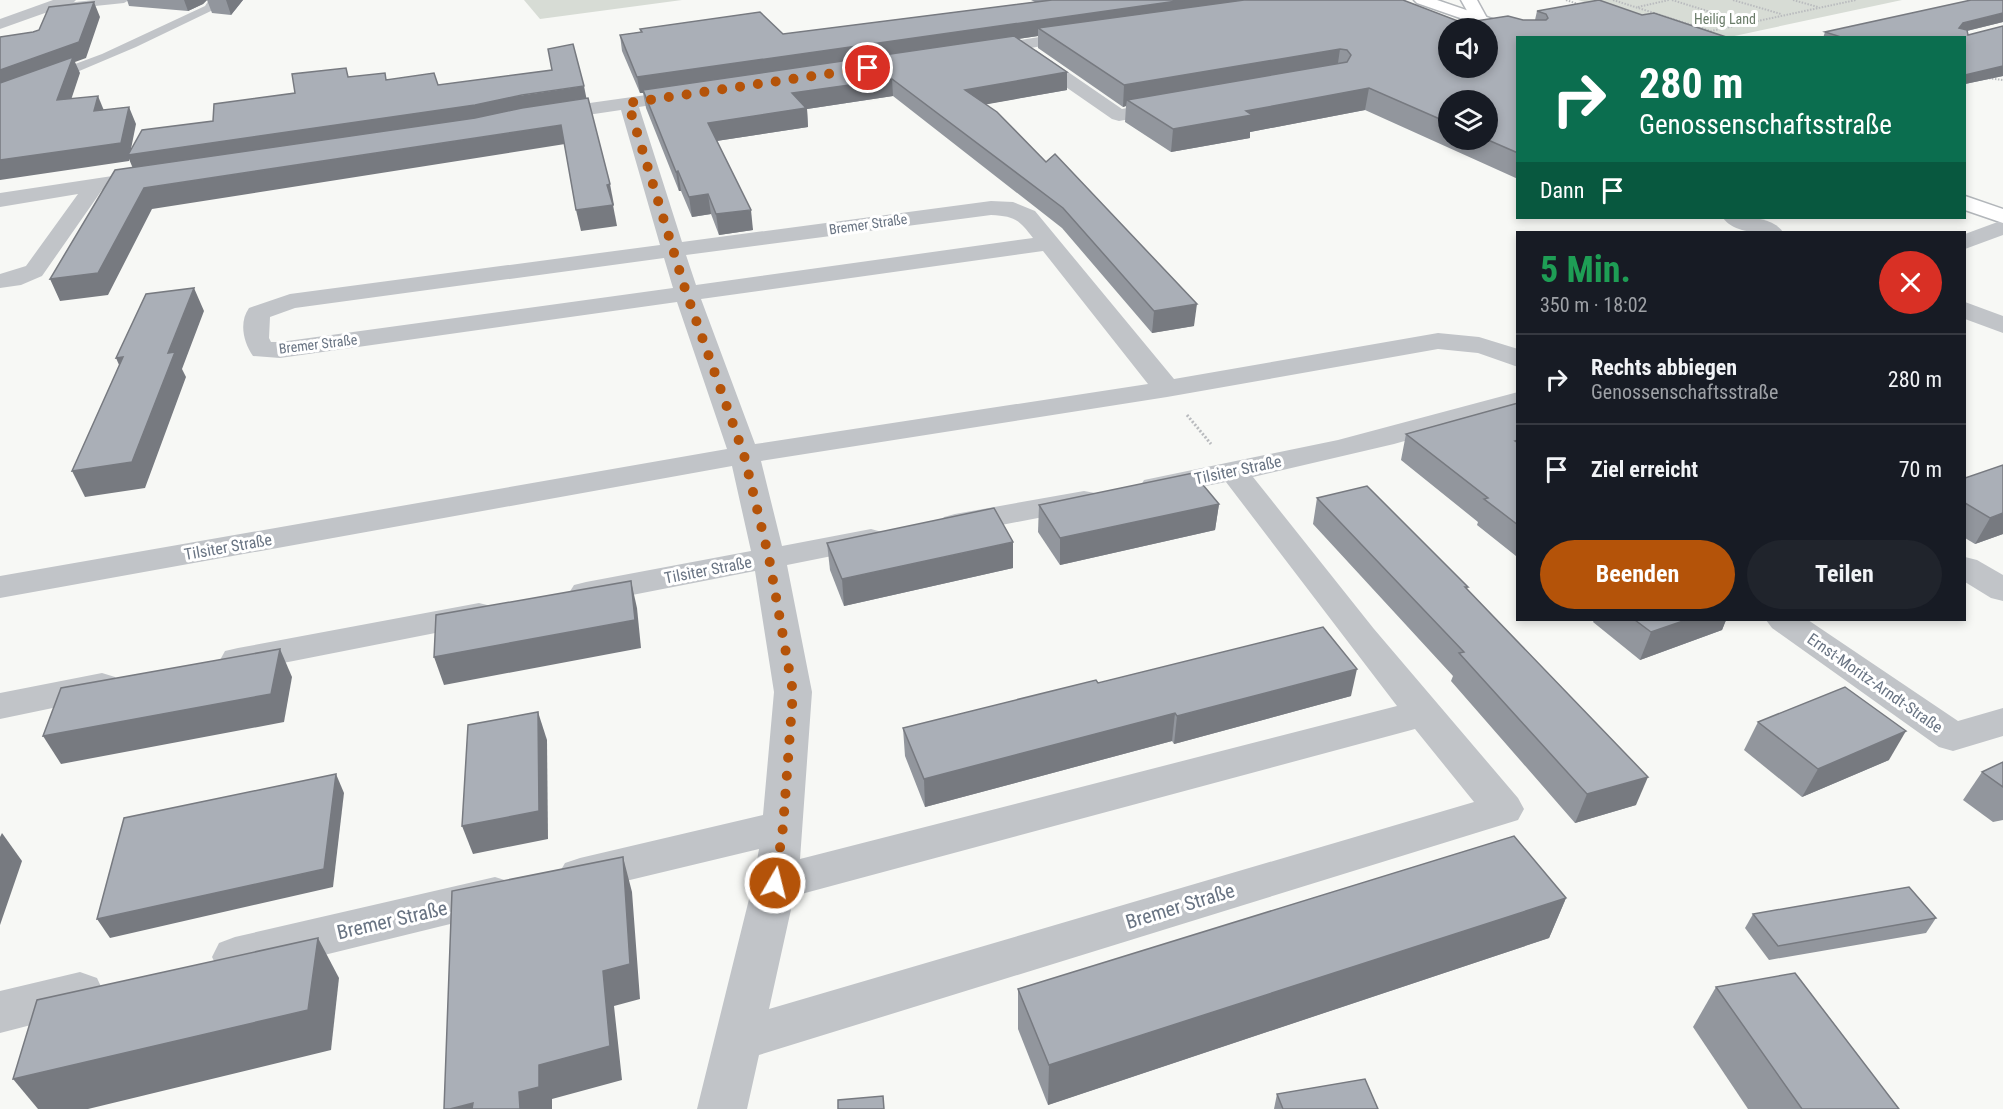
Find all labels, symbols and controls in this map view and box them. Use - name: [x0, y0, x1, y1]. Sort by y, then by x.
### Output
- park label: Heilig Land: [1694, 11, 1756, 27]
- map controls: [1438, 18, 1498, 150]
- button: sound: [1438, 18, 1498, 78]
- pin: [842, 42, 893, 93]
- icon: arrive: [851, 51, 884, 84]
- text: 280 m: [1639, 59, 1744, 108]
- icon: right: [1540, 60, 1618, 138]
- button: layers: [1438, 90, 1498, 150]
- text: Genossenschaftsstraße: [1639, 109, 1892, 141]
- icon: arrive: [1596, 174, 1629, 207]
- text: Dann: [1540, 178, 1584, 203]
- street label: Bremer Straße: [828, 211, 909, 237]
- text: 5 Min.: [1540, 249, 1631, 291]
- button: close: [1879, 251, 1942, 314]
- text: 350 m · 18:02: [1540, 293, 1647, 317]
- street label: Bremer Straße: [278, 331, 359, 357]
- text: Rechts abbiegen: [1591, 355, 1737, 380]
- icon: right: [1540, 363, 1573, 396]
- text: 280 m: [1888, 367, 1942, 392]
- text: Genossenschaftsstraße: [1591, 380, 1778, 404]
- street label: Tilsiter Straße: [1193, 452, 1283, 488]
- icon: arrive: [1540, 453, 1573, 486]
- text: Ziel erreicht: [1591, 457, 1698, 482]
- text: 70 m: [1899, 457, 1942, 482]
- street label: Tilsiter Straße: [183, 530, 273, 564]
- button: Beenden: [1540, 540, 1735, 609]
- button: Teilen: [1747, 540, 1942, 609]
- street label: Tilsiter Straße: [663, 552, 753, 588]
- street label: Ernst-Moritz-Arndt-Straße: [1804, 629, 1946, 737]
- position arrow: [743, 851, 807, 915]
- street label: Bremer Straße: [1123, 878, 1237, 934]
- street label: Bremer Straße: [334, 896, 450, 944]

